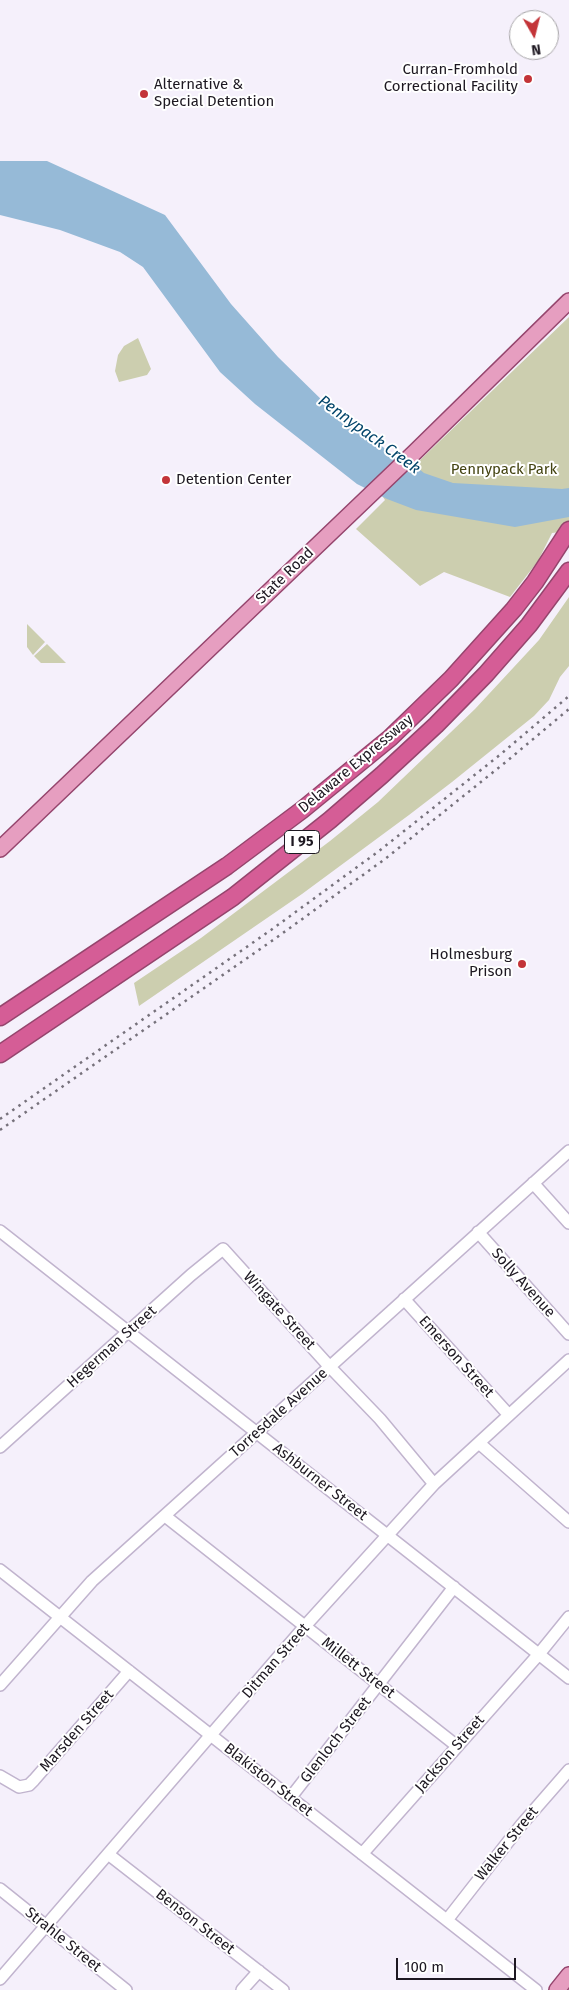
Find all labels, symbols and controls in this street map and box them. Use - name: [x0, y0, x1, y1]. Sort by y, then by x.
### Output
- north arrow: [509, 10, 559, 60]
- text: N: [530, 40, 542, 58]
- place label: Curran-Fromhold Correctional Facility: [384, 61, 518, 96]
- marker: Curran-Fromhold Correctional Facility: [522, 73, 534, 85]
- place label: Alternative & Special Detention: [154, 76, 274, 111]
- marker: Alternative & Special Detention: [138, 88, 150, 100]
- water label: Pennypack Creek: [314, 392, 424, 478]
- park label: Pennypack Park: [451, 461, 557, 479]
- place label: Detention Center: [176, 471, 291, 489]
- marker: Detention Center: [160, 474, 172, 486]
- street label: State Road: [252, 544, 318, 608]
- street label: Delaware Expressway: [295, 711, 417, 817]
- road number: I 95: [284, 830, 320, 854]
- place label: Holmesburg Prison: [430, 946, 512, 981]
- marker: Holmesburg Prison: [516, 958, 528, 970]
- street label: Solly Avenue: [487, 1245, 559, 1321]
- street label: Wingate Street: [239, 1268, 319, 1354]
- street label: Hegerman Street: [63, 1302, 161, 1392]
- street label: Emerson Street: [415, 1312, 497, 1402]
- street label: Torresdale Avenue: [226, 1364, 332, 1462]
- street label: Ashburner Street: [269, 1439, 371, 1525]
- street label: Ditman Street: [238, 1620, 314, 1702]
- street label: Millett Street: [318, 1634, 398, 1702]
- street label: Marsden Street: [36, 1686, 118, 1776]
- street label: Glenloch Street: [297, 1693, 375, 1787]
- street label: Jackson Street: [411, 1712, 489, 1796]
- street label: Blakiston Street: [220, 1740, 316, 1820]
- street label: Walker Street: [472, 1803, 542, 1885]
- street label: Benson Street: [152, 1886, 238, 1958]
- street label: Strahle Street: [21, 1904, 105, 1976]
- scale bar: [399, 1948, 519, 1980]
- text: 100 m: [404, 1958, 444, 1976]

